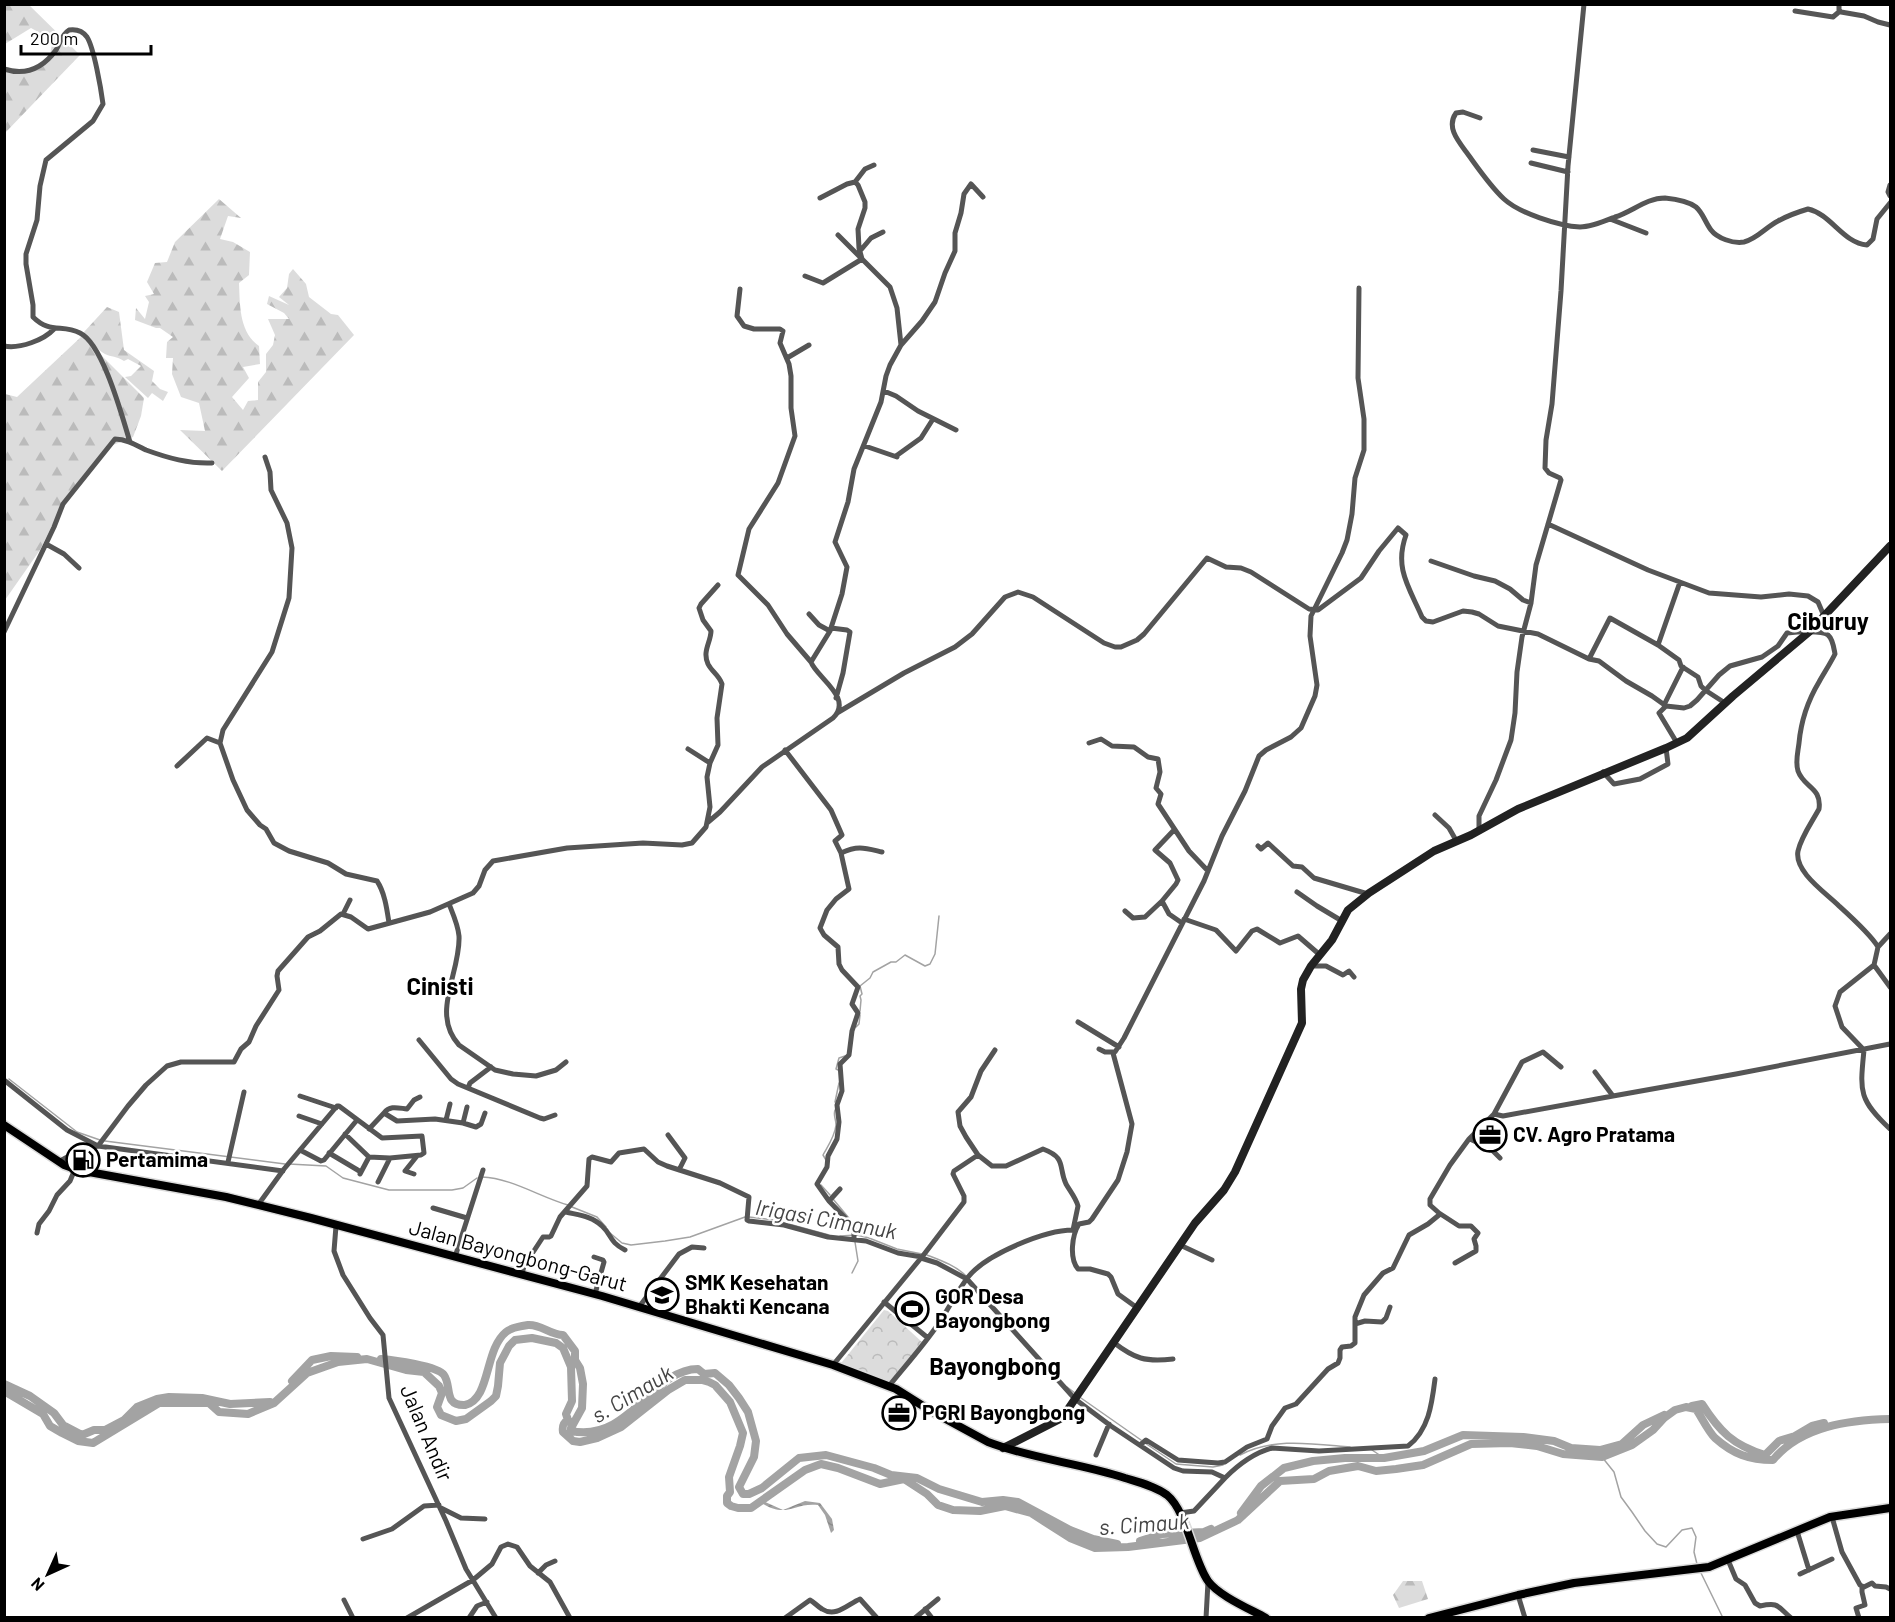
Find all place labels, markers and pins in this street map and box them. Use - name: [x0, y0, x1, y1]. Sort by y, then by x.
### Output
- office icon: CV. Agro Pratama: [1472, 1117, 1508, 1153]
- place label: CV. Agro Pratama: [1513, 1121, 1675, 1146]
- fuel station icon: Pertamima: [65, 1142, 101, 1178]
- place label: Pertamima: [106, 1146, 208, 1171]
- place label: SMK Kesehatan Bhakti Kencana: [685, 1269, 830, 1318]
- school or university icon: SMK Kesehatan Bhakti Kencana: [644, 1277, 680, 1313]
- place label: GOR Desa Bayongbong: [935, 1283, 1050, 1332]
- sports icon: GOR Desa Bayongbong: [894, 1291, 930, 1327]
- office icon: PGRI Bayongbong: [881, 1395, 917, 1431]
- place label: PGRI Bayongbong: [922, 1399, 1085, 1424]

